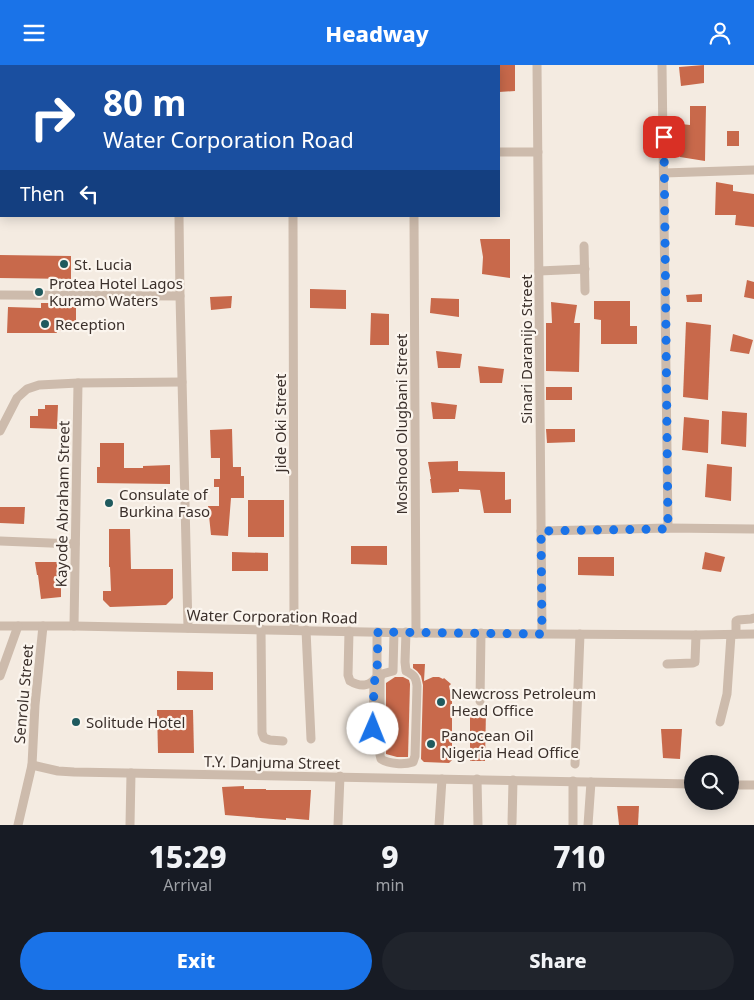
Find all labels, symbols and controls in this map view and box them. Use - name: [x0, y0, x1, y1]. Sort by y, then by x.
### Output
- text: Headway: [325, 18, 429, 48]
- icon: menu: [20, 19, 48, 47]
- icon: person: [706, 19, 734, 47]
- text: 80 m: [103, 79, 186, 126]
- icon: right: [20, 85, 85, 150]
- pin: [643, 116, 685, 158]
- icon: arrive: [650, 123, 678, 151]
- text: Water Corporation Road: [103, 124, 354, 154]
- icon: left: [75, 180, 103, 208]
- text: Then: [20, 181, 65, 207]
- place label: St. Lucia: [74, 254, 132, 274]
- marker: St. Lucia: [58, 258, 70, 270]
- place label: Protea Hotel Lagos Kuramo Waters: [49, 273, 183, 310]
- street label: Sinari Daranijo Street: [516, 274, 536, 424]
- marker: Protea Hotel Lagos Kuramo Waters: [33, 286, 45, 298]
- place label: Reception: [55, 314, 125, 334]
- marker: Reception: [39, 318, 51, 330]
- street label: Moshood Olugbani Street: [391, 333, 411, 515]
- street label: Jide Oki Street: [270, 373, 290, 474]
- street label: Kayode Abraham Street: [51, 420, 73, 587]
- place label: Consulate of Burkina Faso: [119, 484, 210, 521]
- marker: Consulate of Burkina Faso: [103, 497, 115, 509]
- street label: Water Corporation Road: [186, 605, 358, 627]
- street label: Senrolu Street: [9, 643, 37, 745]
- place label: Newcross Petroleum Head Office: [451, 683, 596, 720]
- marker: Newcross Petroleum Head Office: [435, 696, 447, 708]
- position arrow: [346, 702, 398, 754]
- place label: Solitude Hotel: [86, 712, 185, 732]
- marker: Solitude Hotel: [70, 716, 82, 728]
- place label: Panocean Oil Nigeria Head Office: [441, 725, 579, 762]
- marker: Panocean Oil Nigeria Head Office: [425, 738, 437, 750]
- street label: T.Y. Danjuma Street: [204, 751, 341, 773]
- map controls: [684, 755, 739, 810]
- button: search: [684, 755, 739, 810]
- text: 15:29: [149, 836, 227, 877]
- text: 9: [381, 836, 399, 877]
- text: 710: [553, 836, 605, 877]
- text: Arrival: [163, 874, 212, 896]
- text: min: [375, 874, 404, 896]
- text: m: [572, 874, 587, 896]
- button: Exit: [20, 932, 372, 990]
- button: Share: [382, 932, 734, 990]

